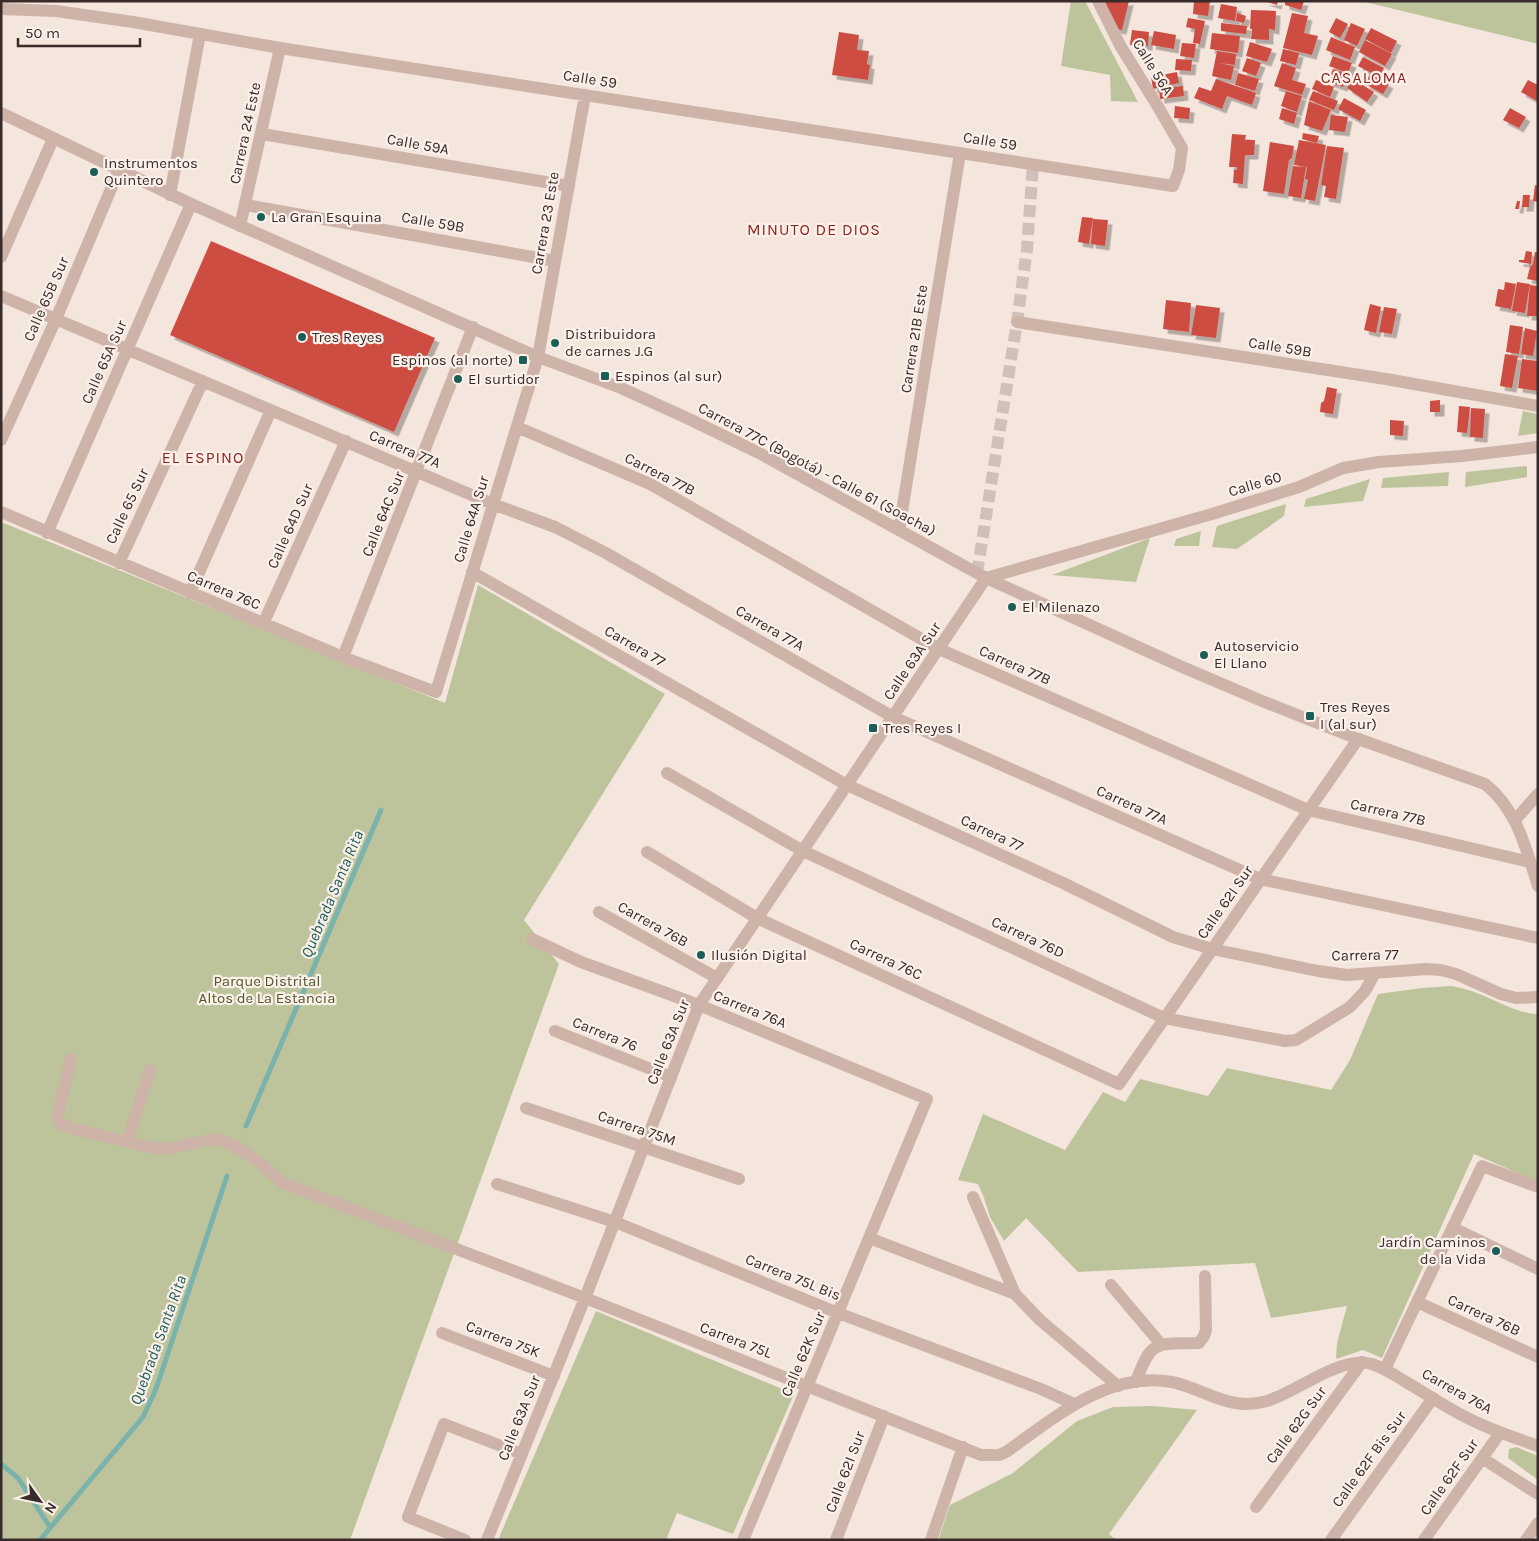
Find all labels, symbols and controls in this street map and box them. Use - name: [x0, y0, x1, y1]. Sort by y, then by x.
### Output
- scale bar: [18, 15, 140, 47]
- text: 50 m: [25, 24, 60, 42]
- street label: Calle 56A: [1129, 36, 1177, 99]
- street label: Calle 59: [562, 66, 618, 92]
- district label: CASALOMA: [1321, 68, 1407, 87]
- street label: Carrera 24 Este: [225, 80, 265, 186]
- street label: Calle 59: [962, 128, 1018, 154]
- street label: Calle 59A: [385, 130, 451, 158]
- place label: Instrumentos Quintero: [104, 154, 198, 189]
- marker: Instrumentos Quintero: [88, 166, 100, 178]
- street label: Carrera 23 Este: [527, 170, 563, 276]
- place label: La Gran Esquina: [271, 208, 382, 226]
- street label: Calle 59B: [400, 208, 466, 236]
- marker: La Gran Esquina: [255, 211, 267, 223]
- district label: MINUTO DE DIOS: [747, 220, 881, 239]
- street label: Calle 65B Sur: [19, 253, 73, 344]
- street label: Carrera 21B Este: [897, 284, 931, 394]
- street label: Calle 65A Sur: [77, 317, 131, 407]
- place label: Distribuidora de carnes J.G: [565, 325, 656, 360]
- place label: Tres Reyes: [312, 328, 382, 346]
- marker: Tres Reyes: [296, 331, 308, 343]
- street label: Calle 59B: [1247, 333, 1313, 361]
- marker: Distribuidora de carnes J.G: [549, 337, 561, 349]
- place label: Espinos (al norte): [392, 351, 513, 369]
- marker: Espinos (al norte): [517, 354, 529, 366]
- place label: Espinos (al sur): [615, 367, 722, 385]
- place label: El surtidor: [468, 370, 540, 388]
- marker: Espinos (al sur): [599, 370, 611, 382]
- marker: El surtidor: [452, 373, 464, 385]
- street label: Carrera 77C (Bogotá) - Calle 61 (Soacha): [695, 398, 939, 540]
- street label: Carrera 77A: [367, 426, 444, 472]
- district label: EL ESPINO: [162, 448, 244, 467]
- street label: Carrera 77B: [622, 449, 698, 499]
- street label: Calle 65 Sur: [102, 465, 153, 547]
- street label: Calle 60: [1226, 467, 1284, 501]
- street label: Calle 64C Sur: [358, 468, 408, 559]
- street label: Calle 64A Sur: [449, 473, 493, 565]
- street label: Calle 64D Sur: [263, 480, 317, 571]
- street label: Carrera 76C: [185, 566, 263, 614]
- place label: El Milenazo: [1022, 598, 1100, 616]
- street label: Carrera 77A: [733, 601, 808, 655]
- marker: El Milenazo: [1006, 601, 1018, 613]
- street label: Calle 63A Sur: [879, 618, 945, 703]
- street label: Carrera 77: [601, 621, 669, 671]
- place label: Autoservicio El Llano: [1214, 637, 1299, 672]
- street label: Carrera 77B: [976, 641, 1054, 689]
- marker: Autoservicio El Llano: [1198, 649, 1210, 661]
- place label: Tres Reyes I (al sur): [1320, 698, 1390, 733]
- marker: Tres Reyes I (al sur): [1304, 710, 1316, 722]
- place label: Tres Reyes I: [883, 719, 961, 737]
- marker: Tres Reyes I: [867, 722, 879, 734]
- street label: Carrera 77A: [1094, 781, 1171, 829]
- street label: Carrera 77B: [1349, 795, 1427, 829]
- street label: Carrera 77: [958, 811, 1026, 855]
- water label: Quebrada Santa Rita: [297, 827, 367, 961]
- street label: Calle 62I Sur: [1193, 861, 1257, 942]
- street label: Carrera 76B: [614, 897, 692, 951]
- street label: Carrera 76D: [988, 912, 1068, 962]
- street label: Carrera 76C: [847, 934, 925, 984]
- street label: Carrera 77: [1331, 945, 1399, 965]
- place label: Ilusión Digital: [711, 946, 807, 964]
- marker: Ilusión Digital: [695, 949, 707, 961]
- park label: Parque Distrital Altos de La Estancia: [199, 972, 335, 1007]
- street label: Carrera 76A: [711, 986, 790, 1032]
- street label: Calle 63A Sur: [643, 996, 693, 1087]
- street label: Carrera 76: [570, 1013, 640, 1055]
- street label: Carrera 75M: [596, 1106, 678, 1150]
- place label: Jardín Caminos de la Vida: [1379, 1233, 1486, 1268]
- marker: Jardín Caminos de la Vida: [1490, 1245, 1502, 1257]
- street label: Carrera 75L Bis: [743, 1250, 843, 1304]
- water label: Quebrada Santa Rita: [126, 1273, 190, 1407]
- street label: Carrera 76B: [1445, 1290, 1523, 1340]
- street label: Calle 62K Sur: [777, 1308, 829, 1399]
- street label: Carrera 75K: [463, 1317, 543, 1361]
- street label: Carrera 75L: [697, 1318, 775, 1362]
- street label: Carrera 76A: [1419, 1364, 1496, 1418]
- street label: Calle 63A Sur: [494, 1372, 544, 1463]
- street label: Calle 62G Sur: [1262, 1382, 1330, 1467]
- street label: Calle 62F Bis Sur: [1328, 1407, 1410, 1511]
- street label: Calle 62I Sur: [821, 1428, 869, 1515]
- street label: Calle 62F Sur: [1416, 1435, 1482, 1519]
- north arrow: [15, 1476, 65, 1526]
- text: N: [41, 1499, 60, 1517]

